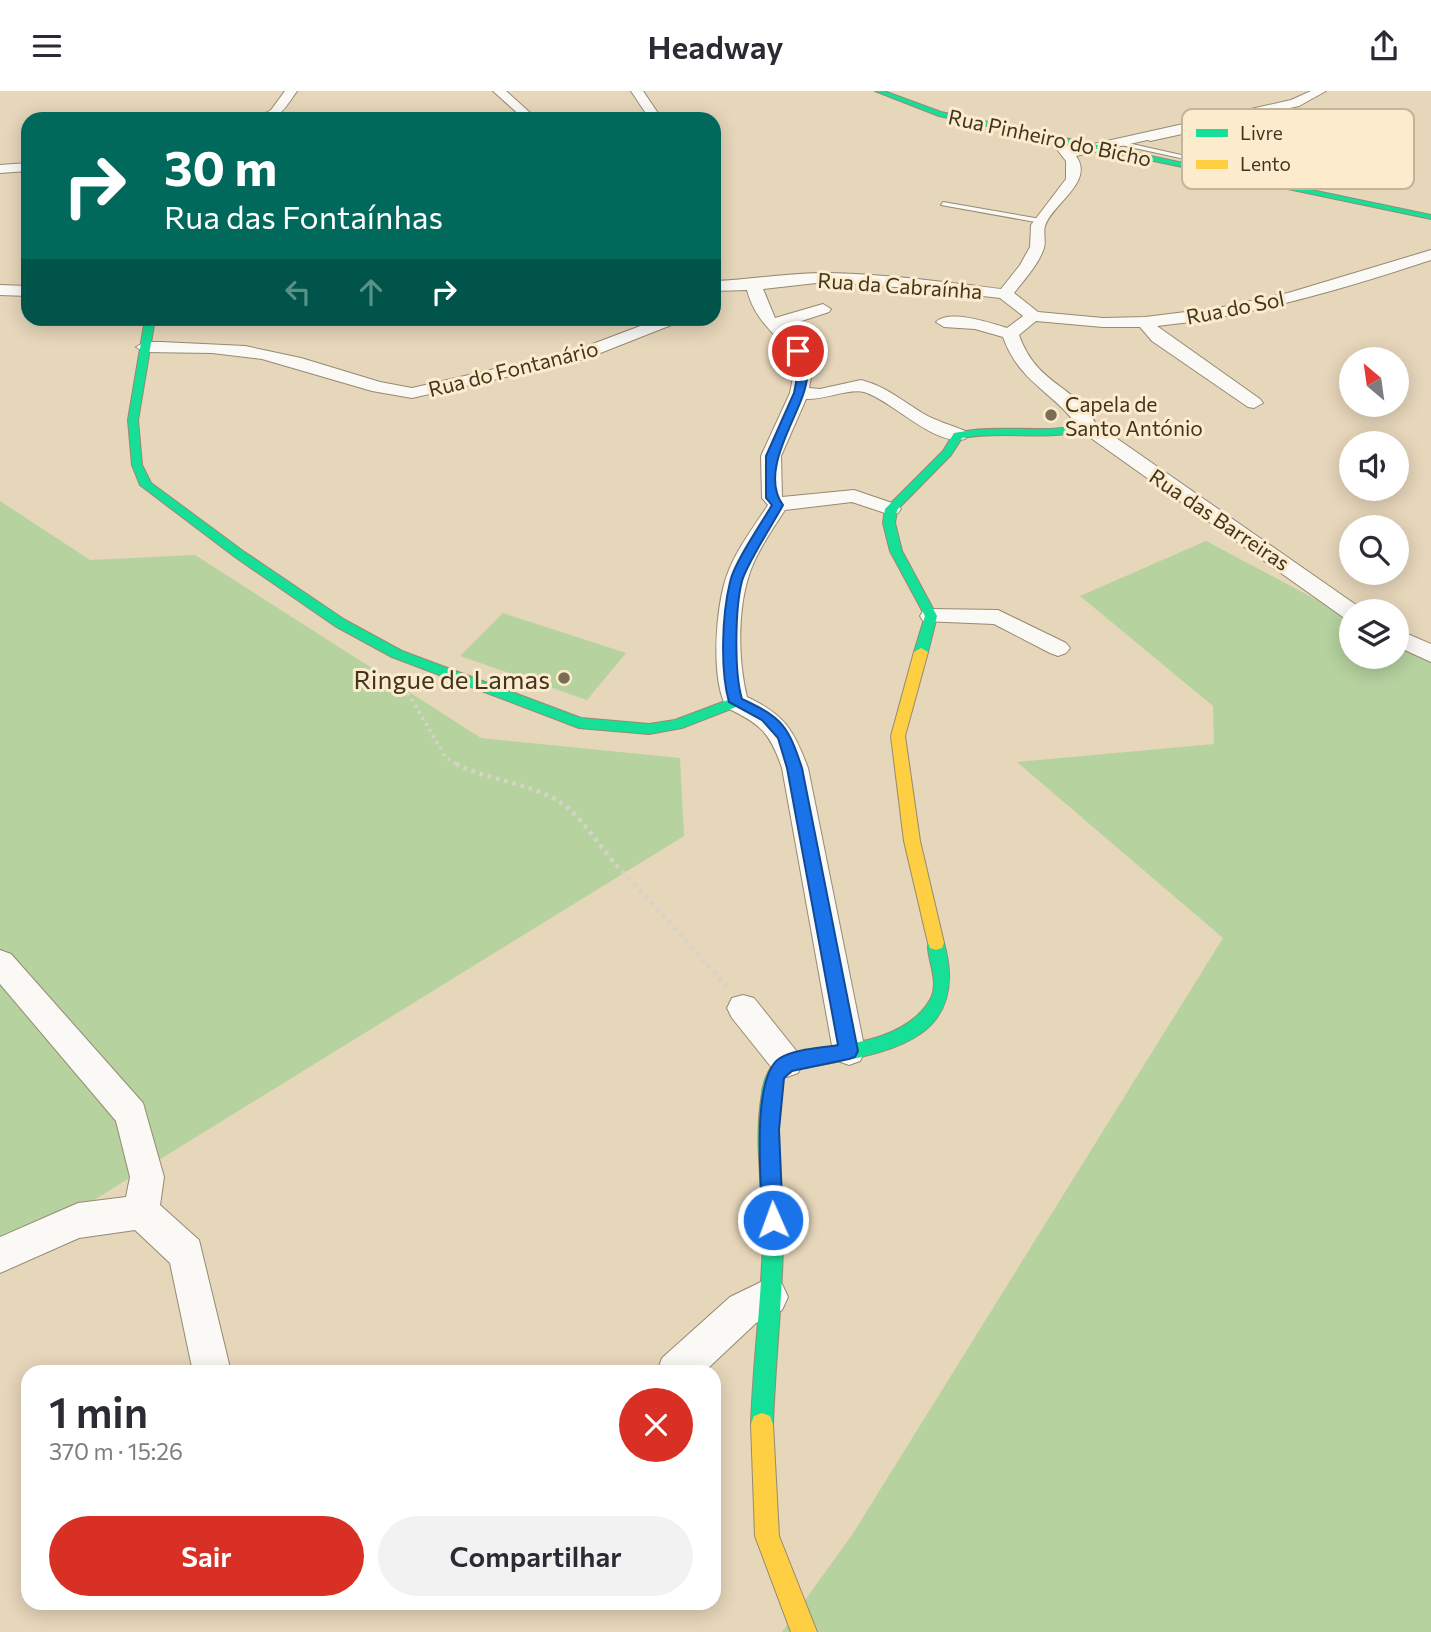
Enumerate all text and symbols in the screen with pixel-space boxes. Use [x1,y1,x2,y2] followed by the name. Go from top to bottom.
[647,26,784,66] text: Headway
[28,27,66,65] icon: menu
[1365,27,1403,65] icon: share
[946,103,1154,171] street label: Rua Pinheiro do Bicho
[1182,109,1414,189] legend
[1240,121,1283,144] text: Livre
[164,136,277,196] text: 30 m
[49,140,140,231] icon: right
[1240,152,1291,175] text: Lento
[164,196,443,236] text: Rua das Fontaínhas
[817,267,983,303] street label: Rua da Cabraínha
[279,273,317,311] icon: left
[352,273,390,311] icon: ahead
[425,273,463,311] icon: right
[1184,285,1286,329] street label: Rua do Sol
[768,321,828,381] pin
[779,332,817,370] icon: arrive
[425,335,601,401] street label: Rua do Fontanário
[1339,347,1409,417] north arrow
[1339,347,1409,669] map controls
[1065,391,1203,440] place label: Capela de Santo António
[1043,407,1059,423] marker: Capela de Santo António
[1339,431,1409,501] button: sound
[1145,463,1295,575] street label: Rua das Barreiras
[1339,515,1409,585] button: search
[1339,599,1409,669] button: layers
[353,663,550,694] place label: Ringue de Lamas
[556,670,572,686] marker: Ringue de Lamas
[736,1183,810,1257] position arrow
[49,1385,148,1437] text: 1 min
[619,1388,693,1462] button: close
[49,1437,183,1465] text: 370 m · 15:26
[49,1516,364,1596] button: Sair
[378,1516,693,1596] button: Compartilhar

